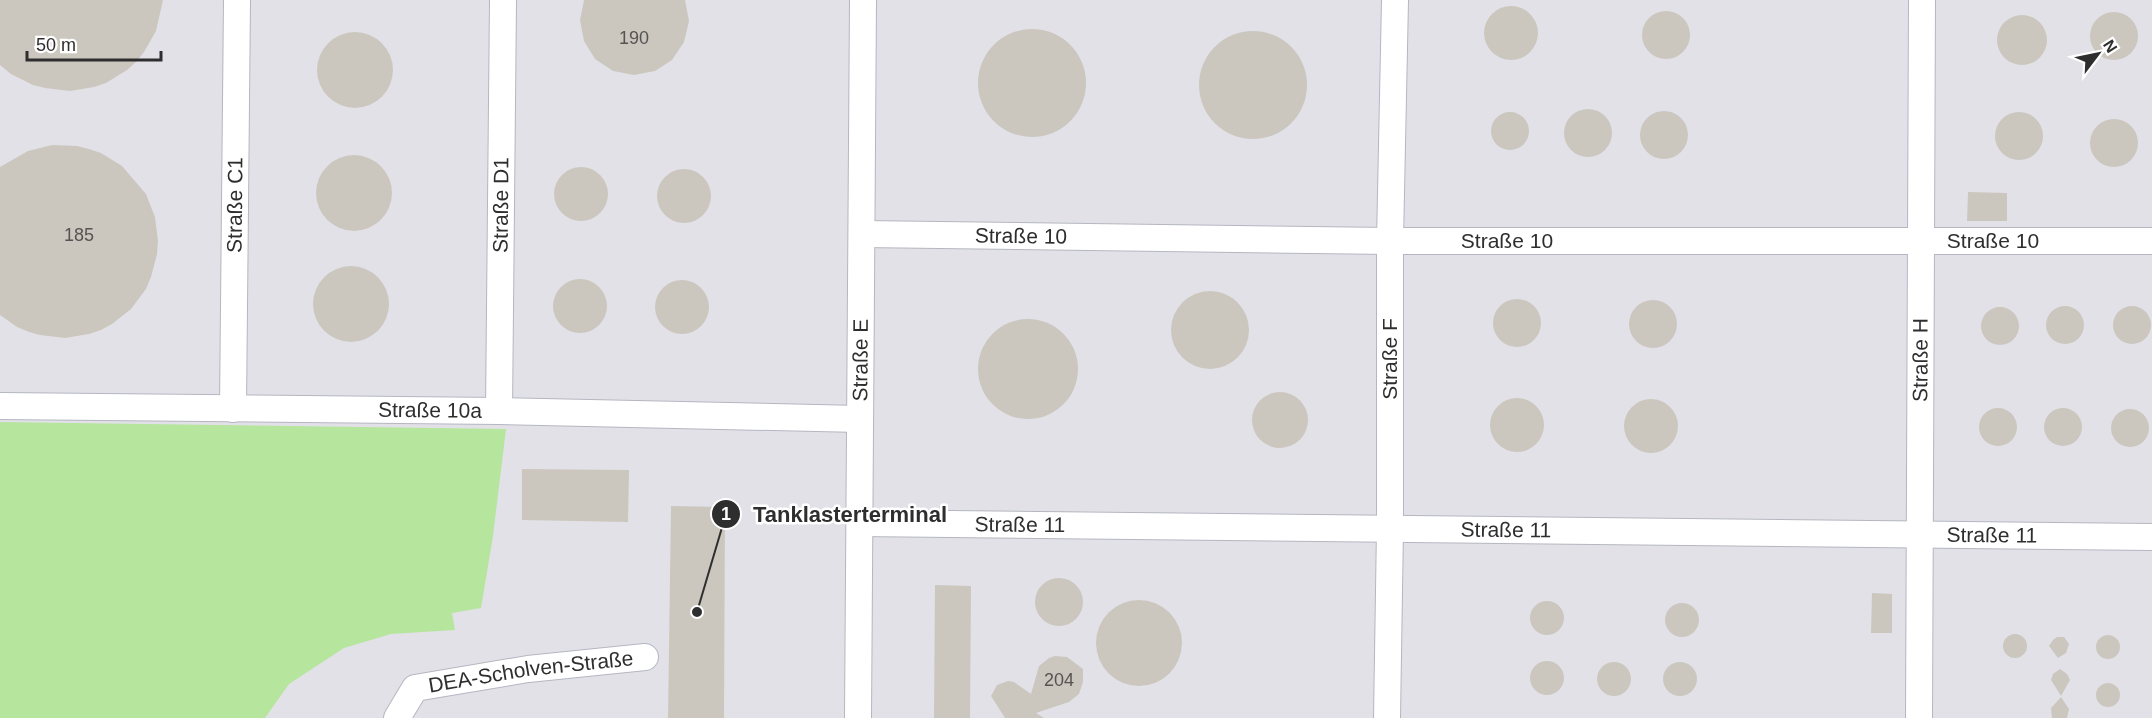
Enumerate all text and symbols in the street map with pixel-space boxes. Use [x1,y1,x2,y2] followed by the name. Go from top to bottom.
[27,24,160,62] scale bar
[2068,24,2128,84] north arrow
[619,28,649,48] house number: 190
[36,35,76,55] text: 50 m
[2100,37,2121,56] text: N
[223,157,246,253] street label: Straße C1
[489,157,512,253] street label: Straße D1
[975,223,1067,248] street label: Straße 10
[64,225,94,245] house number: 185
[1461,229,1553,252] street label: Straße 10
[1947,229,2039,252] street label: Straße 10
[848,318,872,402] street label: Straße E
[1378,318,1401,400] street label: Straße F
[1908,318,1932,402] street label: Straße H
[378,398,482,422] street label: Straße 10a
[711,494,959,534] callout: Tanklasterterminal
[753,502,947,527] text: Tanklasterterminal
[721,504,731,524] text: 1
[975,512,1065,536] street label: Straße 11
[1460,518,1551,541] street label: Straße 11
[1946,523,2037,547] street label: Straße 11
[426,646,634,697] street label: DEA-Scholven-Straße
[1044,670,1074,690] house number: 204

